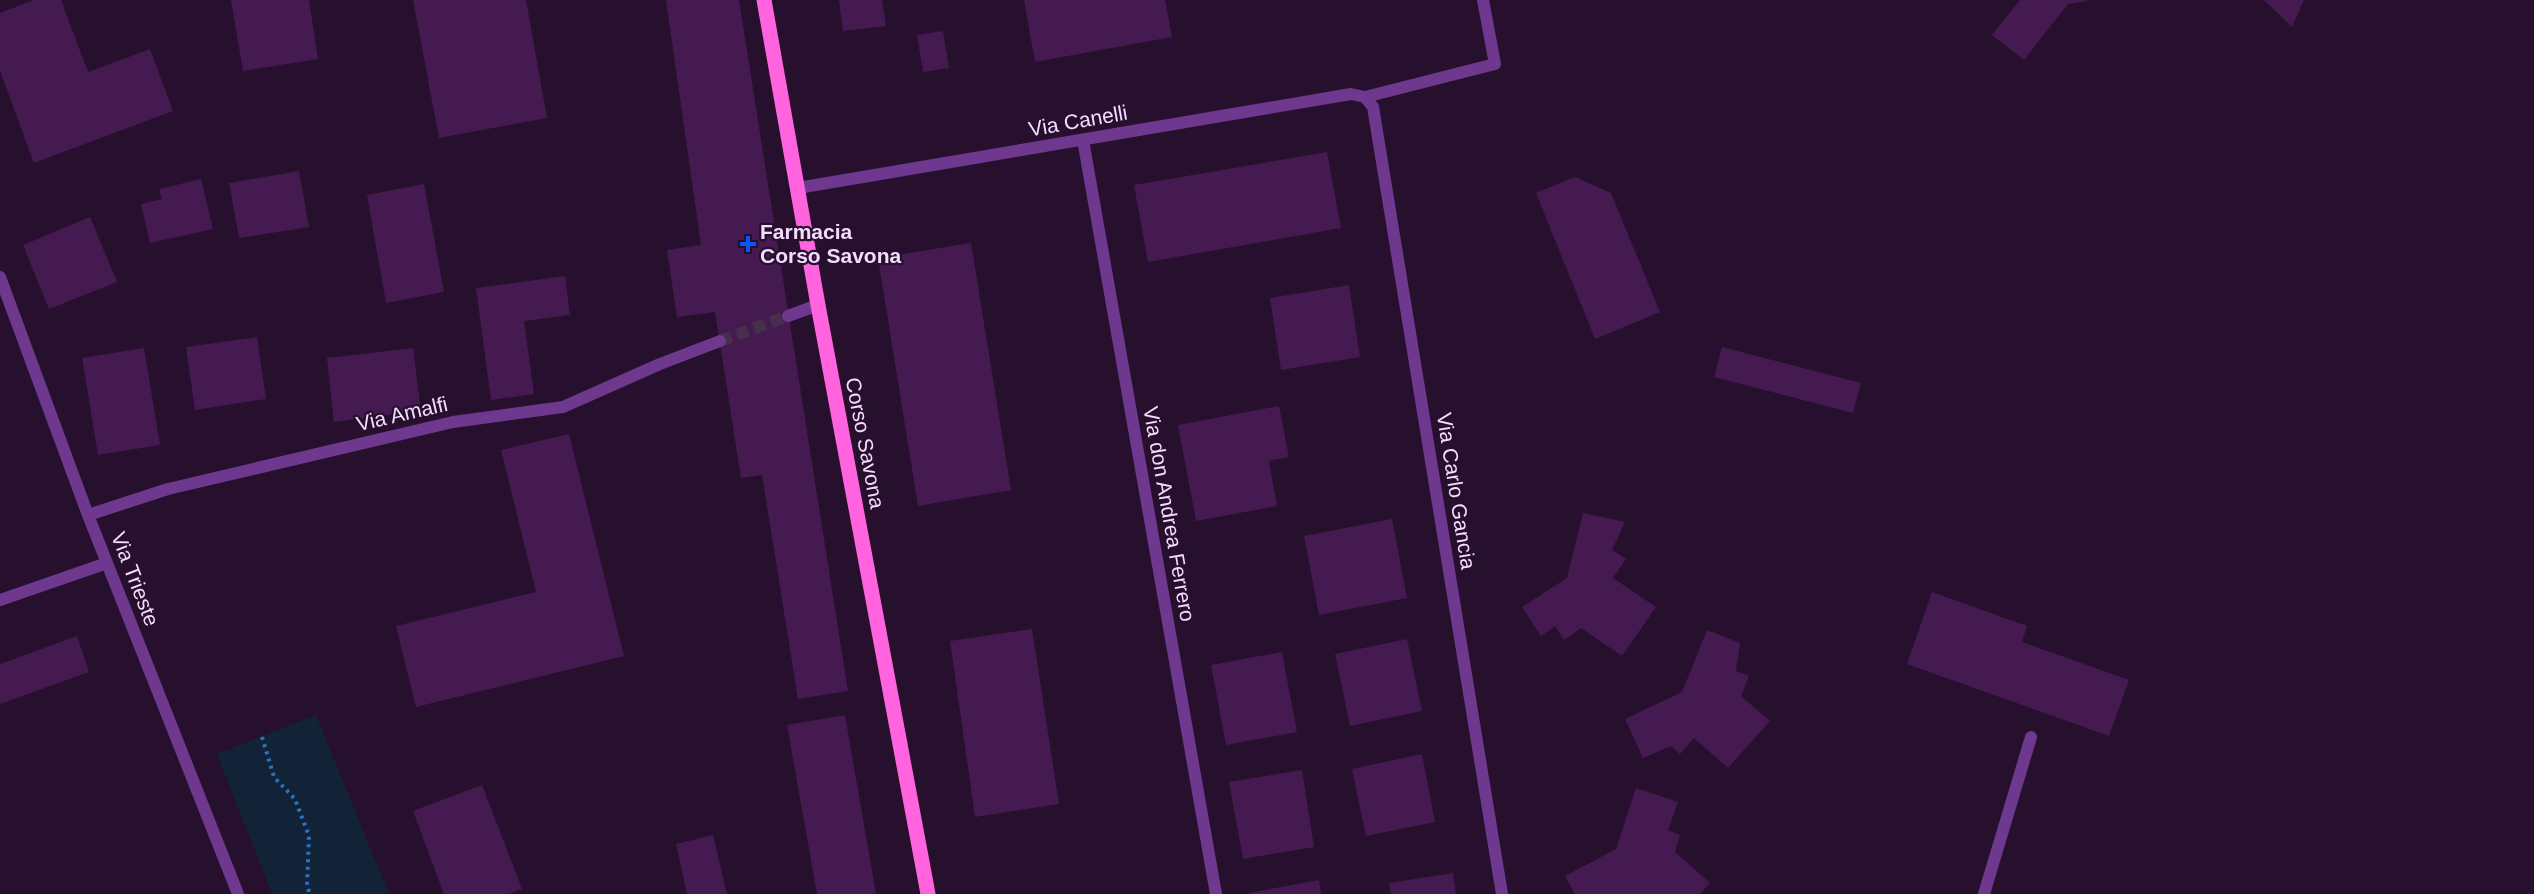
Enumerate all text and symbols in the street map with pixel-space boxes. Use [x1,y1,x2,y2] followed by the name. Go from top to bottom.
[1027,100,1129,141] street label: Via Canelli
[760,220,902,267] place label: Farmacia Corso Savona
[741,237,755,251] marker: Farmacia Corso Savona
[842,375,890,511] street label: Corso Savona
[354,392,450,435] street label: Via Amalfi
[1139,405,1200,623] street label: Via don Andrea Ferrero
[1433,411,1480,571] street label: Via Carlo Gancia
[107,529,164,629] street label: Via Trieste

